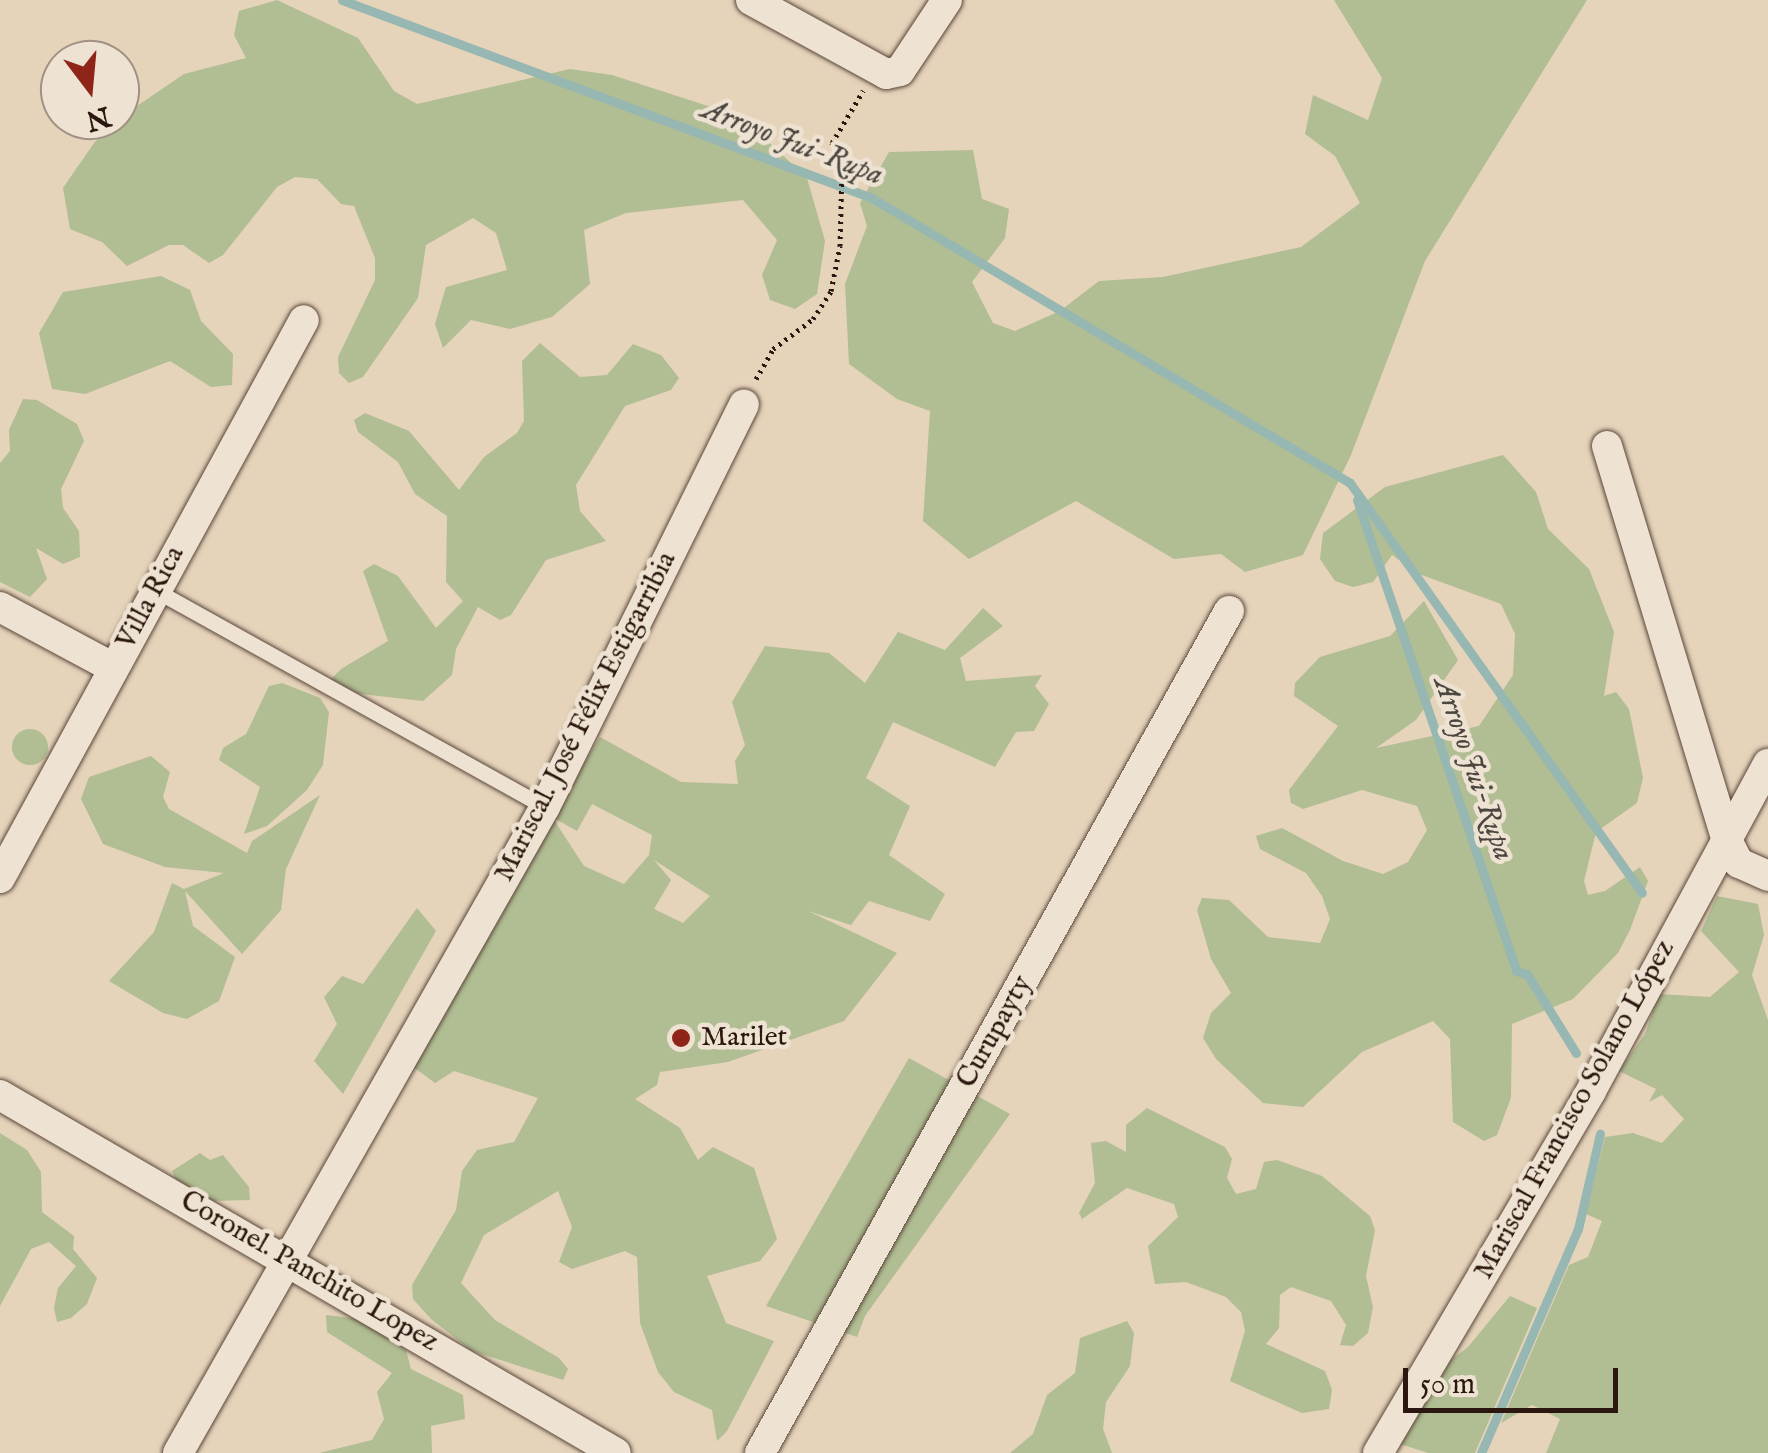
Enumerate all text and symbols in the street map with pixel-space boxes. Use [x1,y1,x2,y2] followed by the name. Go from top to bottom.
[40,40,140,140] north arrow
[696,92,888,194] water label: Arroyo Jui-Rupa
[81,97,114,138] text: N
[110,541,192,655] street label: Villa Rica
[488,546,684,888] street label: Mariscal. José Félix Estigarribia
[1425,673,1521,865] water label: Arroyo Jui-Rupa
[1468,934,1682,1286] street label: Mariscal Francisco Solano López
[950,970,1040,1094] street label: Curupayty
[701,1021,787,1055] place label: Marilet
[670,1027,692,1049] marker: Marilet
[174,1184,444,1360] street label: Coronel. Panchito Lopez
[1408,1348,1623,1410] scale bar
[1420,1366,1475,1404] text: 50 m

